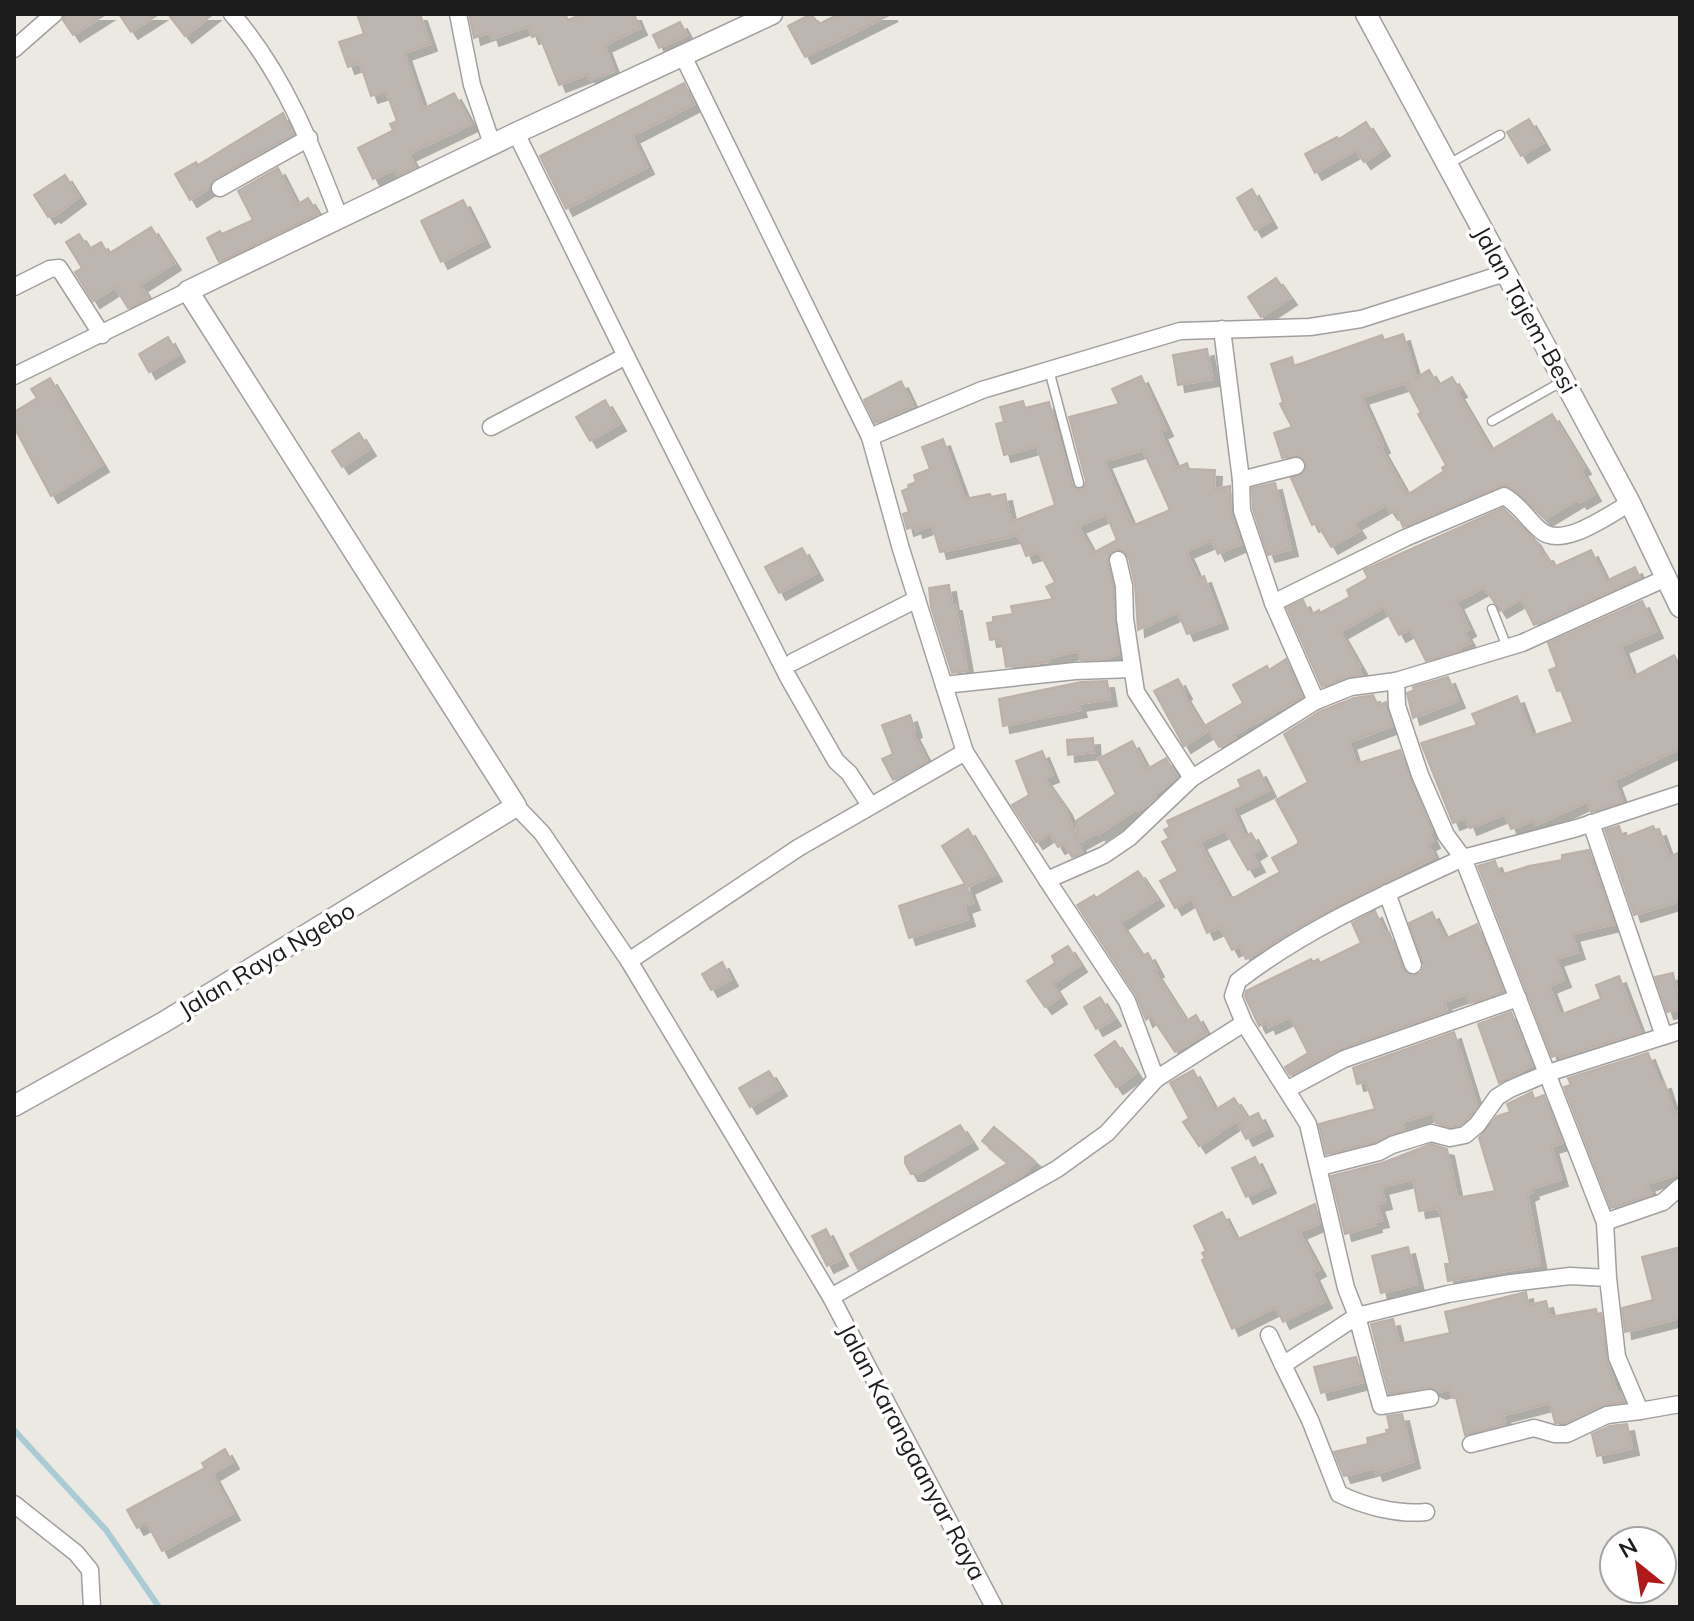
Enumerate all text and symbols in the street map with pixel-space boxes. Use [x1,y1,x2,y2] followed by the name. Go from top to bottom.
[1467,221,1584,399] street label: Jalan Tajem-Besi
[173,895,360,1024] street label: Jalan Raya Ngebo
[832,1318,993,1585] street label: Jalan Karangaanyar Raya
[1598,1525,1678,1605] north arrow
[1614,1531,1642,1564] text: N

